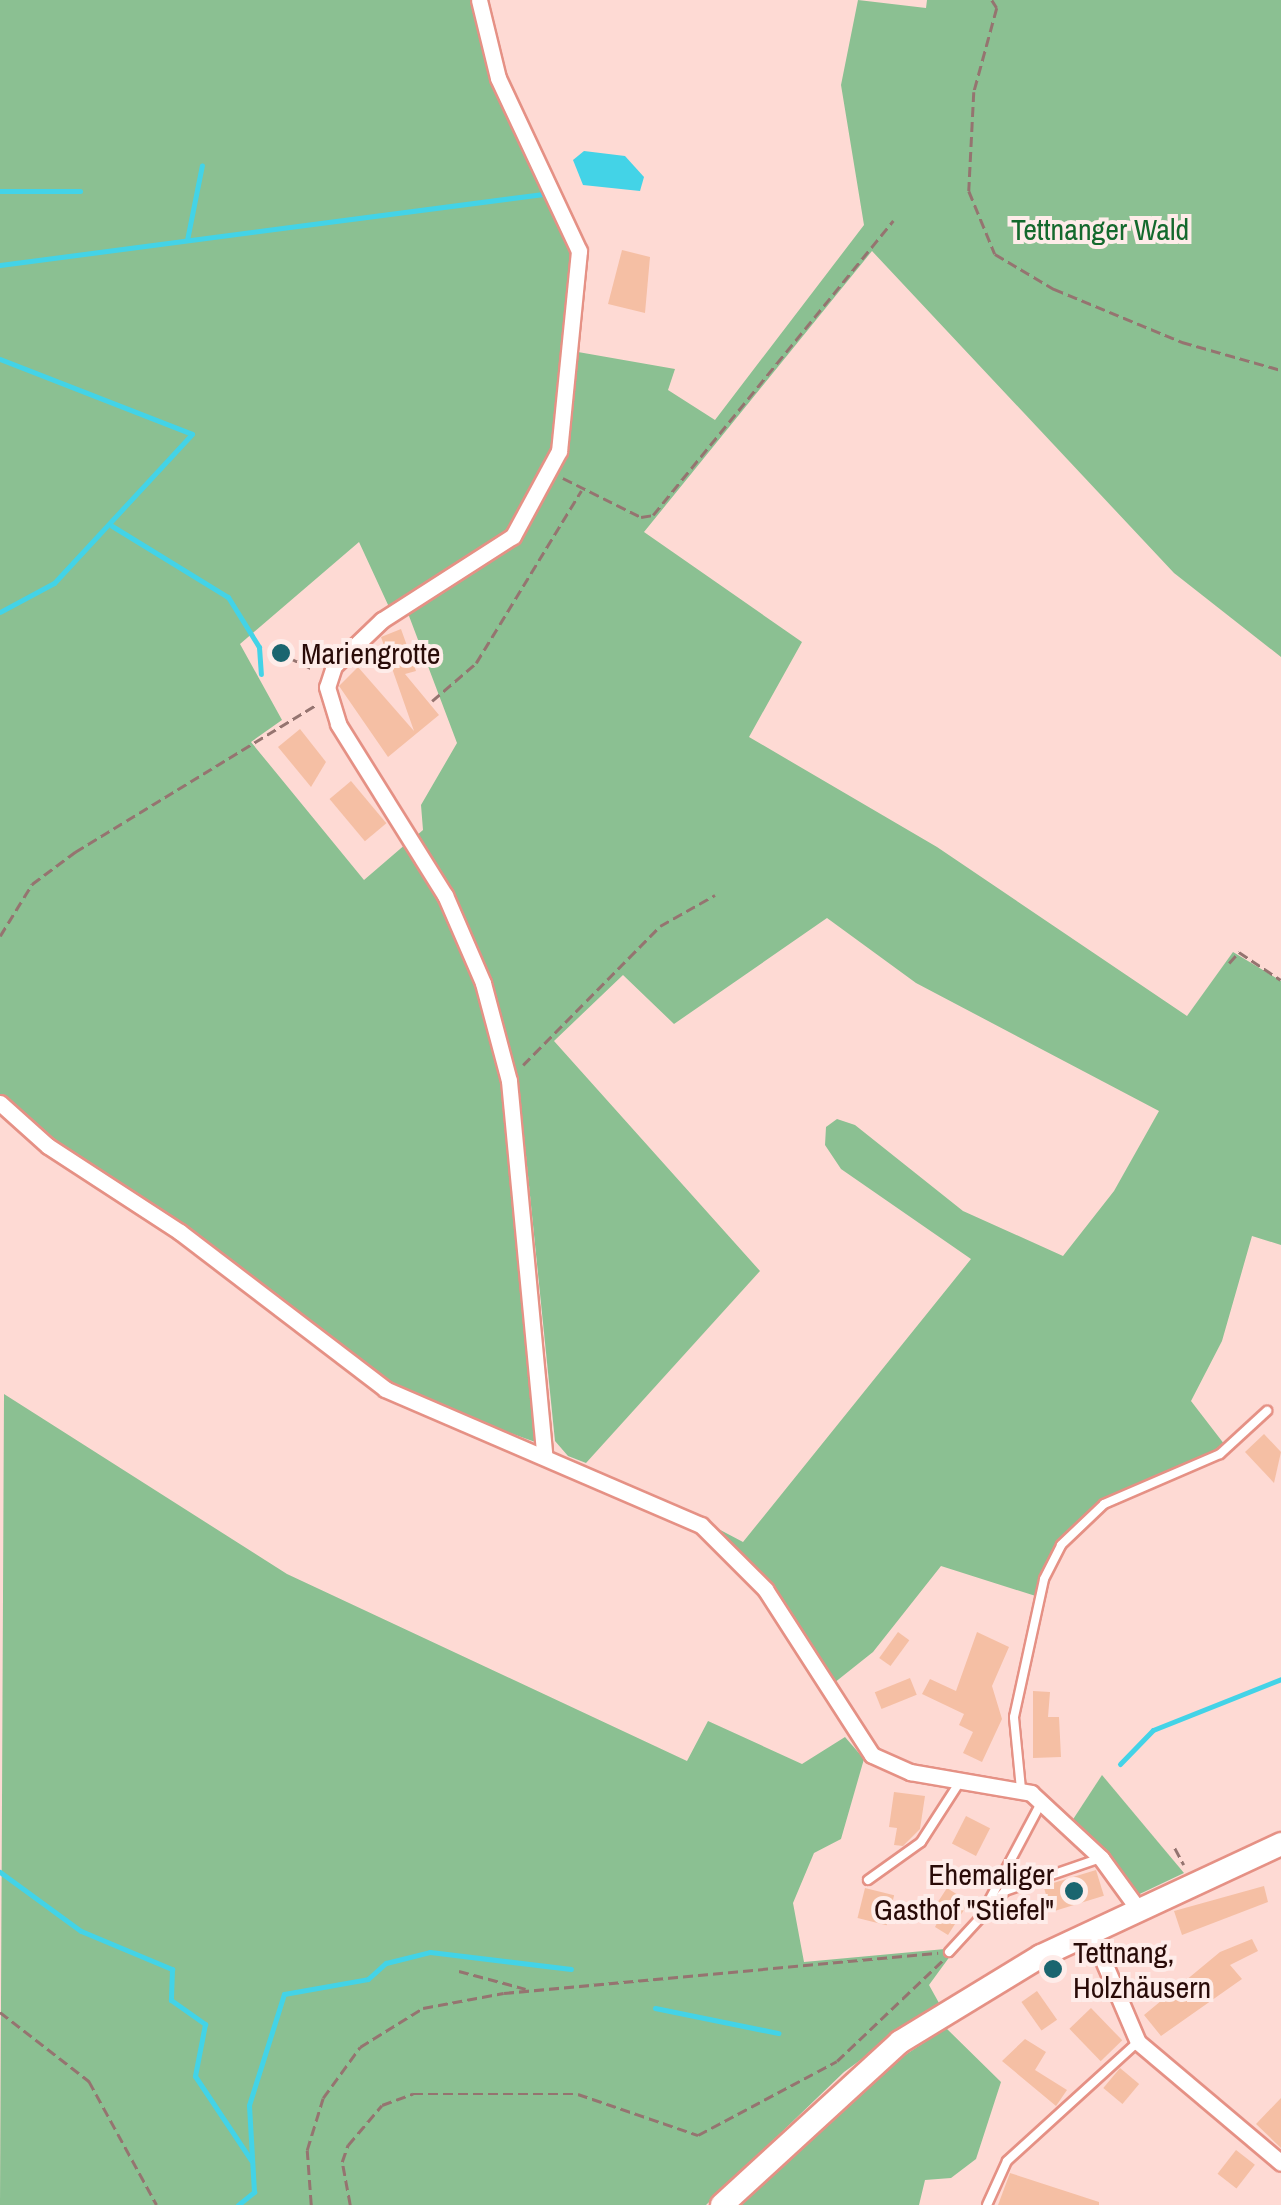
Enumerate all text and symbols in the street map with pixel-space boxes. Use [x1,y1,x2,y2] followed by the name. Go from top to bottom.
[1011,211,1189,247] park label: Tettnanger Wald
[301,635,440,671] place label: Mariengrotte
[270,642,292,664] marker: Mariengrotte
[874,1856,1054,1926] place label: Ehemaliger Gasthof "Stiefel"
[1063,1880,1085,1902] marker: Ehemaliger Gasthof "Stiefel"
[1073,1934,1211,2004] place label: Tettnang, Holzhäusern
[1042,1958,1064,1980] marker: Tettnang, Holzhäusern

